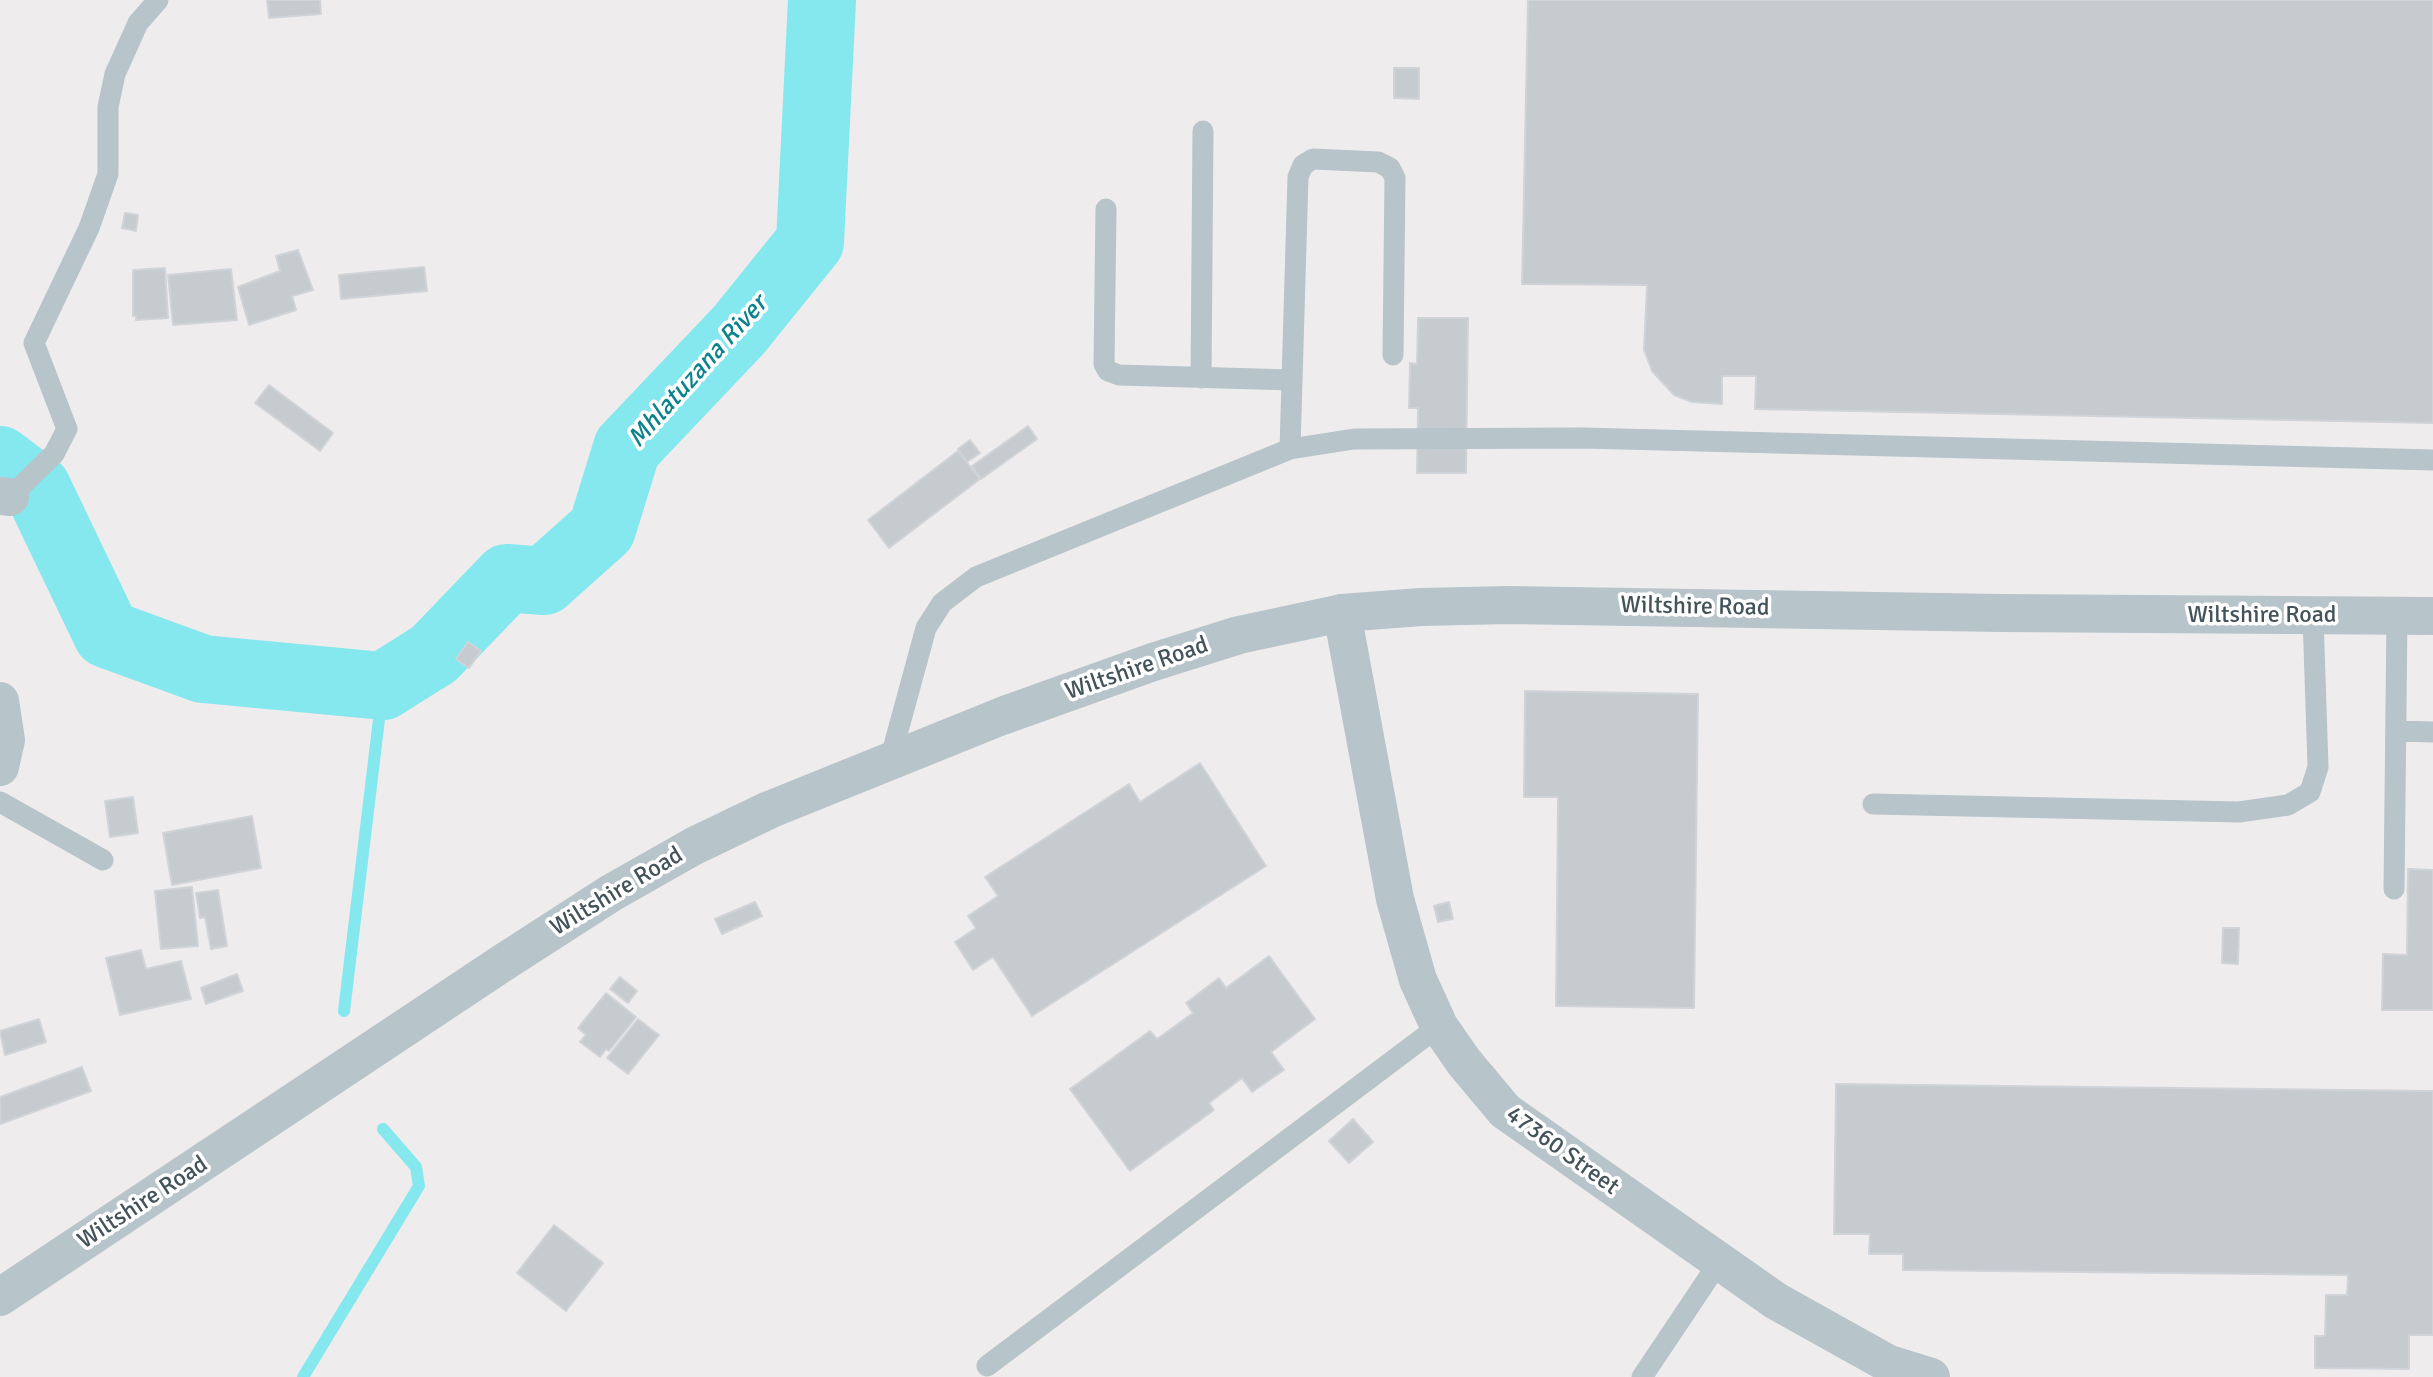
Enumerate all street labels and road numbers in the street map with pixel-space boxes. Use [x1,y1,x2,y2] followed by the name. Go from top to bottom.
[1620,591,1770,623] street label: Wiltshire Road
[2187,602,2337,630] street label: Wiltshire Road
[1062,631,1212,707] street label: Wiltshire Road
[546,841,688,943] street label: Wiltshire Road
[1500,1100,1624,1202] street label: 47360 Street
[73,1150,213,1256] street label: Wiltshire Road

